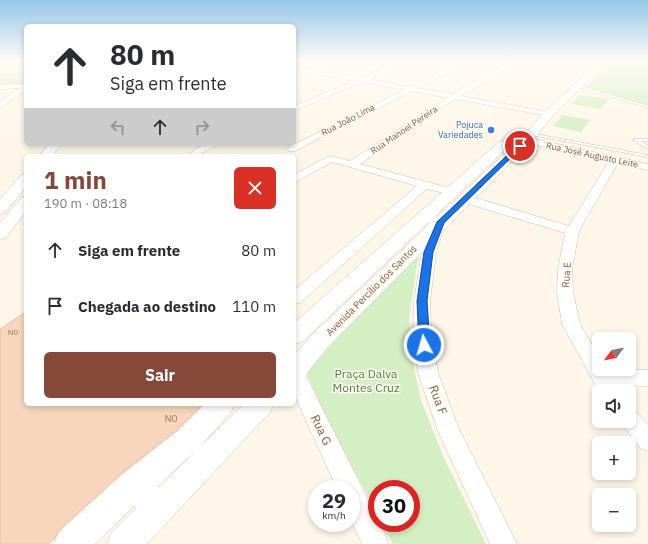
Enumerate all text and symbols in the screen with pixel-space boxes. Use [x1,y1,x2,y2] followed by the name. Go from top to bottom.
[110,36,175,73] text: 80 m
[44,40,96,92] icon: ahead
[110,72,227,95] text: Siga em frente
[319,101,377,138] street label: Rua João Lima
[368,103,439,156] street label: Rua Manoel Pereira
[107,116,129,138] icon: left
[149,116,171,138] icon: ahead
[191,116,213,138] icon: right
[438,119,483,140] place label: Pojuca Variedades
[486,125,496,135] marker: Pojuca Variedades
[503,129,537,163] pin
[509,135,531,157] icon: arrive
[545,139,639,170] street label: Rua José Augusto Leite
[44,164,107,196] text: 1 min
[234,167,276,209] button: close
[44,195,127,212] text: 190 m · 08:18
[44,239,66,261] icon: ahead
[78,241,180,260] text: Siga em frente
[241,241,276,260] text: 80 m
[323,242,420,339] street label: Avenida Percílio dos Santos
[559,262,574,288] street label: Rua E
[44,295,66,317] icon: arrive
[78,297,216,316] text: Chegada ao destino
[232,297,276,316] text: 110 m
[403,324,445,366] position arrow
[8,327,18,337] house number: N0
[592,332,636,376] north arrow
[592,332,636,532] map controls
[44,352,276,398] button: Sair
[333,366,400,395] park label: Praça Dalva Montes Cruz
[426,383,451,417] street label: Rua F
[592,384,636,428] button: sound
[164,412,178,425] house number: N0
[308,412,335,447] street label: Rua G
[592,436,636,480] button: +
[368,480,420,532] speed limit sign: 30
[322,487,346,514] text: 29
[592,488,636,532] button: −
[322,509,346,522] text: km/h

